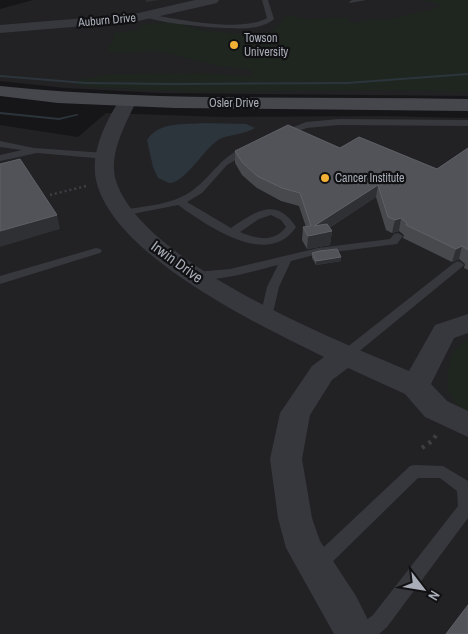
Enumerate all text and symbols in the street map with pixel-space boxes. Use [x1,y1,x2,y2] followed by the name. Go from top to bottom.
[76,10,137,31] street label: Auburn Drive
[244,30,288,60] place label: Towson University
[228,39,240,51] marker: Towson University
[209,95,259,111] street label: Osler Drive
[335,170,404,186] place label: Cancer Institute
[319,172,331,184] marker: Cancer Institute
[147,236,208,288] street label: Irwin Drive
[398,564,448,614] north arrow
[424,588,444,604] text: N

